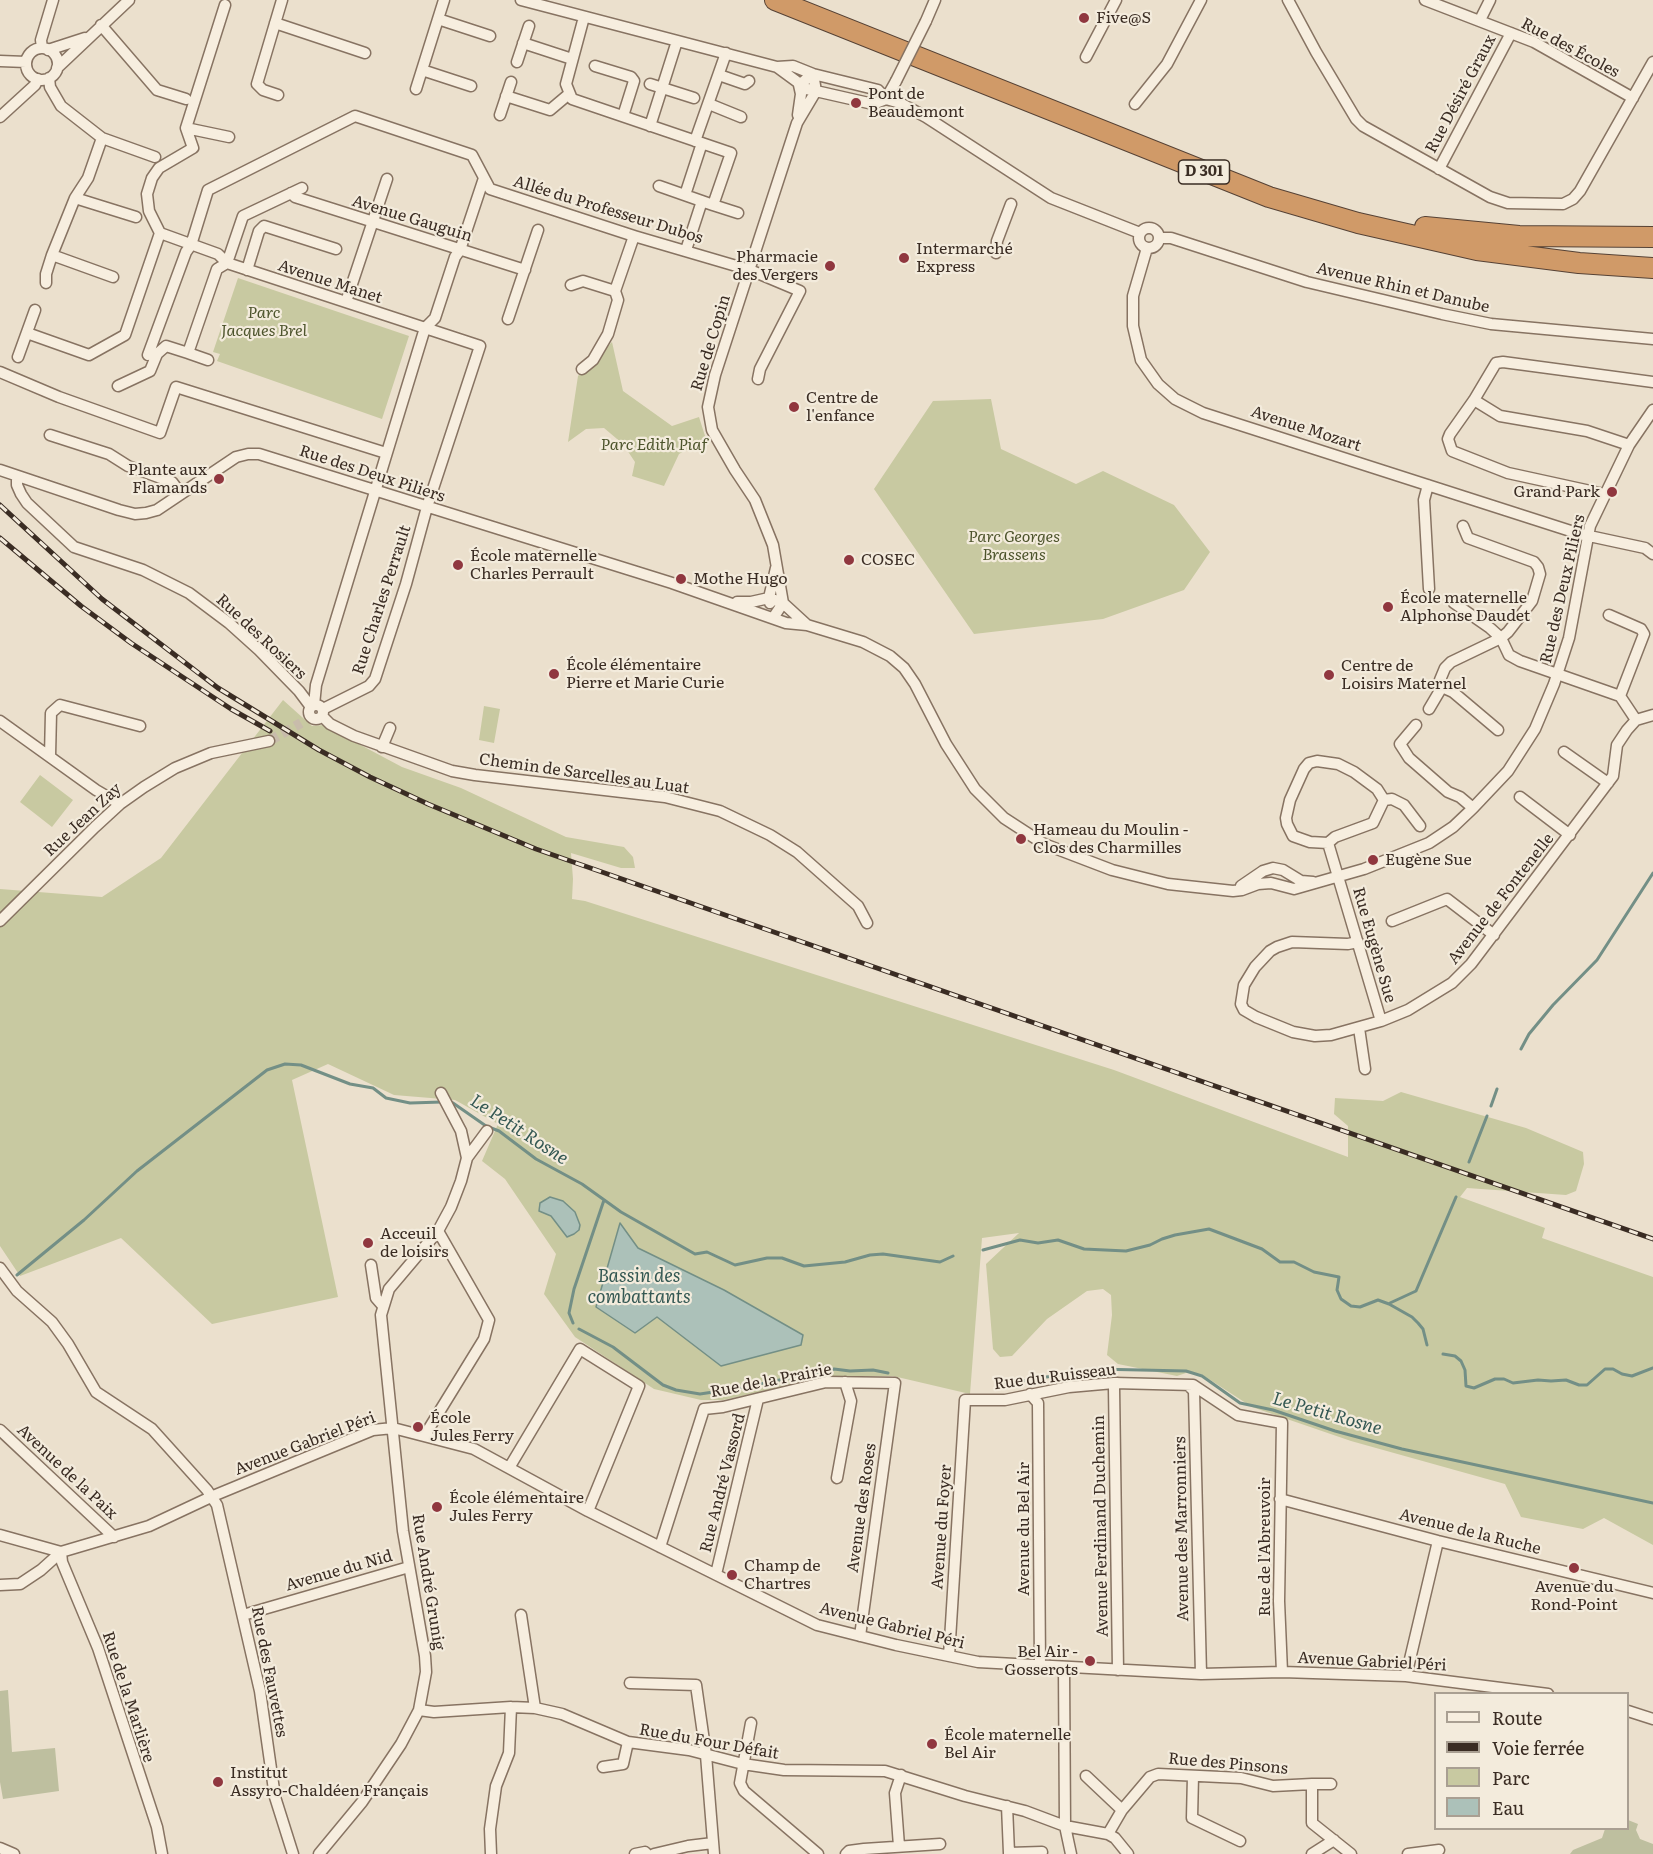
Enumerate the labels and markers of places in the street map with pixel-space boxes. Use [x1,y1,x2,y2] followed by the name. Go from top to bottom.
[1096,8,1151,28] place label: Five@S
[1077,11,1091,25] marker: Five@S
[868,84,964,122] place label: Pont de Beaudemont
[849,96,863,110] marker: Pont de Beaudemont
[916,239,1013,277] place label: Intermarché Express
[732,247,818,285] place label: Pharmacie des Vergers
[897,251,911,265] marker: Intermarché Express
[823,259,837,273] marker: Pharmacie des Vergers
[806,388,878,426] place label: Centre de l'enfance
[787,400,801,414] marker: Centre de l'enfance
[128,460,207,498] place label: Plante aux Flamands
[212,472,226,486] marker: Plante aux Flamands
[1513,482,1600,502] place label: Grand Park
[1605,485,1619,499] marker: Grand Park
[470,546,597,584] place label: École maternelle Charles Perrault
[861,550,915,570] place label: COSEC
[842,553,856,567] marker: COSEC
[451,558,465,572] marker: École maternelle Charles Perrault
[693,569,788,589] place label: Mothe Hugo
[674,572,688,586] marker: Mothe Hugo
[1400,588,1530,626] place label: École maternelle Alphonse Daudet
[1381,600,1395,614] marker: École maternelle Alphonse Daudet
[566,655,724,693] place label: École élémentaire Pierre et Marie Curie
[1341,656,1466,694] place label: Centre de Loisirs Maternel
[547,667,561,681] marker: École élémentaire Pierre et Marie Curie
[1322,668,1336,682] marker: Centre de Loisirs Maternel
[1033,820,1188,858] place label: Hameau du Moulin - Clos des Charmilles
[1014,832,1028,846] marker: Hameau du Moulin - Clos des Charmilles
[1385,850,1472,870] place label: Eugène Sue
[1366,853,1380,867] marker: Eugène Sue
[380,1224,448,1262] place label: Acceuil de loisirs
[361,1236,375,1250] marker: Acceuil de loisirs
[430,1408,514,1446] place label: École Jules Ferry
[411,1420,425,1434] marker: École Jules Ferry
[449,1488,584,1526] place label: École élémentaire Jules Ferry
[430,1500,444,1514] marker: École élémentaire Jules Ferry
[744,1556,820,1594] place label: Champ de Chartres
[1567,1561,1581,1575] marker: Avenue du Rond-Point
[725,1568,739,1582] marker: Champ de Chartres
[1530,1577,1618,1615] place label: Avenue du Rond-Point
[1004,1642,1078,1680] place label: Bel Air - Gosserots
[1083,1654,1097,1668] marker: Bel Air - Gosserots
[944,1725,1071,1763] place label: École maternelle Bel Air
[925,1737,939,1751] marker: École maternelle Bel Air
[230,1763,428,1801] place label: Institut Assyro-Chaldéen Français
[211,1775,225,1789] marker: Institut Assyro-Chaldéen Français

